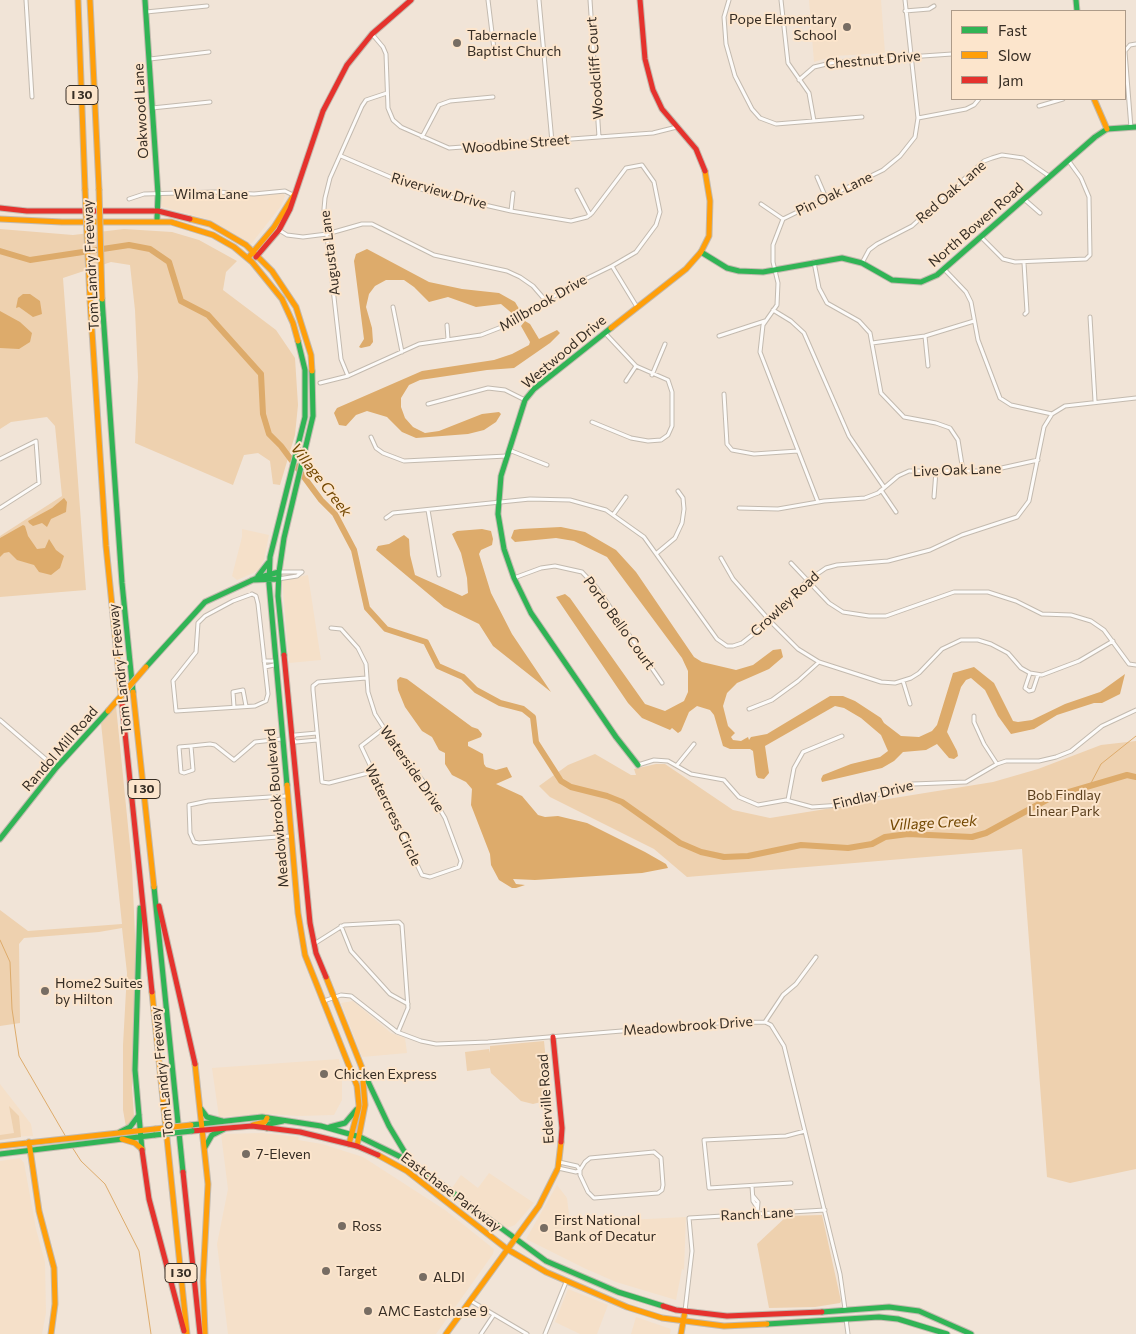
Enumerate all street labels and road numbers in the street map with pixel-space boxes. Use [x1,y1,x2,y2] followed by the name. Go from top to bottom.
[583,16,607,120] street label: Woodcliff Court
[825,47,921,73] street label: Chestnut Drive
[130,63,152,159] street label: Oakwood Lane
[66,86,98,104] road number: I 30
[462,131,570,157] street label: Woodbine Street
[913,157,989,227] street label: Red Oak Lane
[793,168,875,220] street label: Pin Oak Lane
[389,169,489,213] street label: Riverview Drive
[925,179,1027,271] street label: North Bowen Road
[174,186,248,202] street label: Wilma Lane
[79,199,103,331] street label: Tom Landry Freeway
[316,210,344,296] street label: Augusta Lane
[496,271,590,335] street label: Millbrook Drive
[518,312,610,392] street label: Westwood Drive
[913,460,1001,480] street label: Live Oak Lane
[747,568,823,640] street label: Crowley Road
[580,573,658,673] street label: Porto Bello Court
[105,603,135,735] street label: Tom Landry Freeway
[19,703,101,795] street label: Randol Mill Road
[376,723,448,815] street label: Waterside Drive
[262,728,292,888] street label: Meadowbrook Boulevard
[361,762,425,868] street label: Watercress Circle
[831,777,915,813] street label: Findlay Drive
[128,780,160,799] road number: I 30
[147,1006,177,1138] street label: Tom Landry Freeway
[623,1013,753,1039] street label: Meadowbrook Drive
[534,1054,558,1144] street label: Ederville Road
[398,1149,504,1235] street label: Eastchase Parkway
[720,1204,794,1224] street label: Ranch Lane
[165,1264,197,1282] road number: I 30

